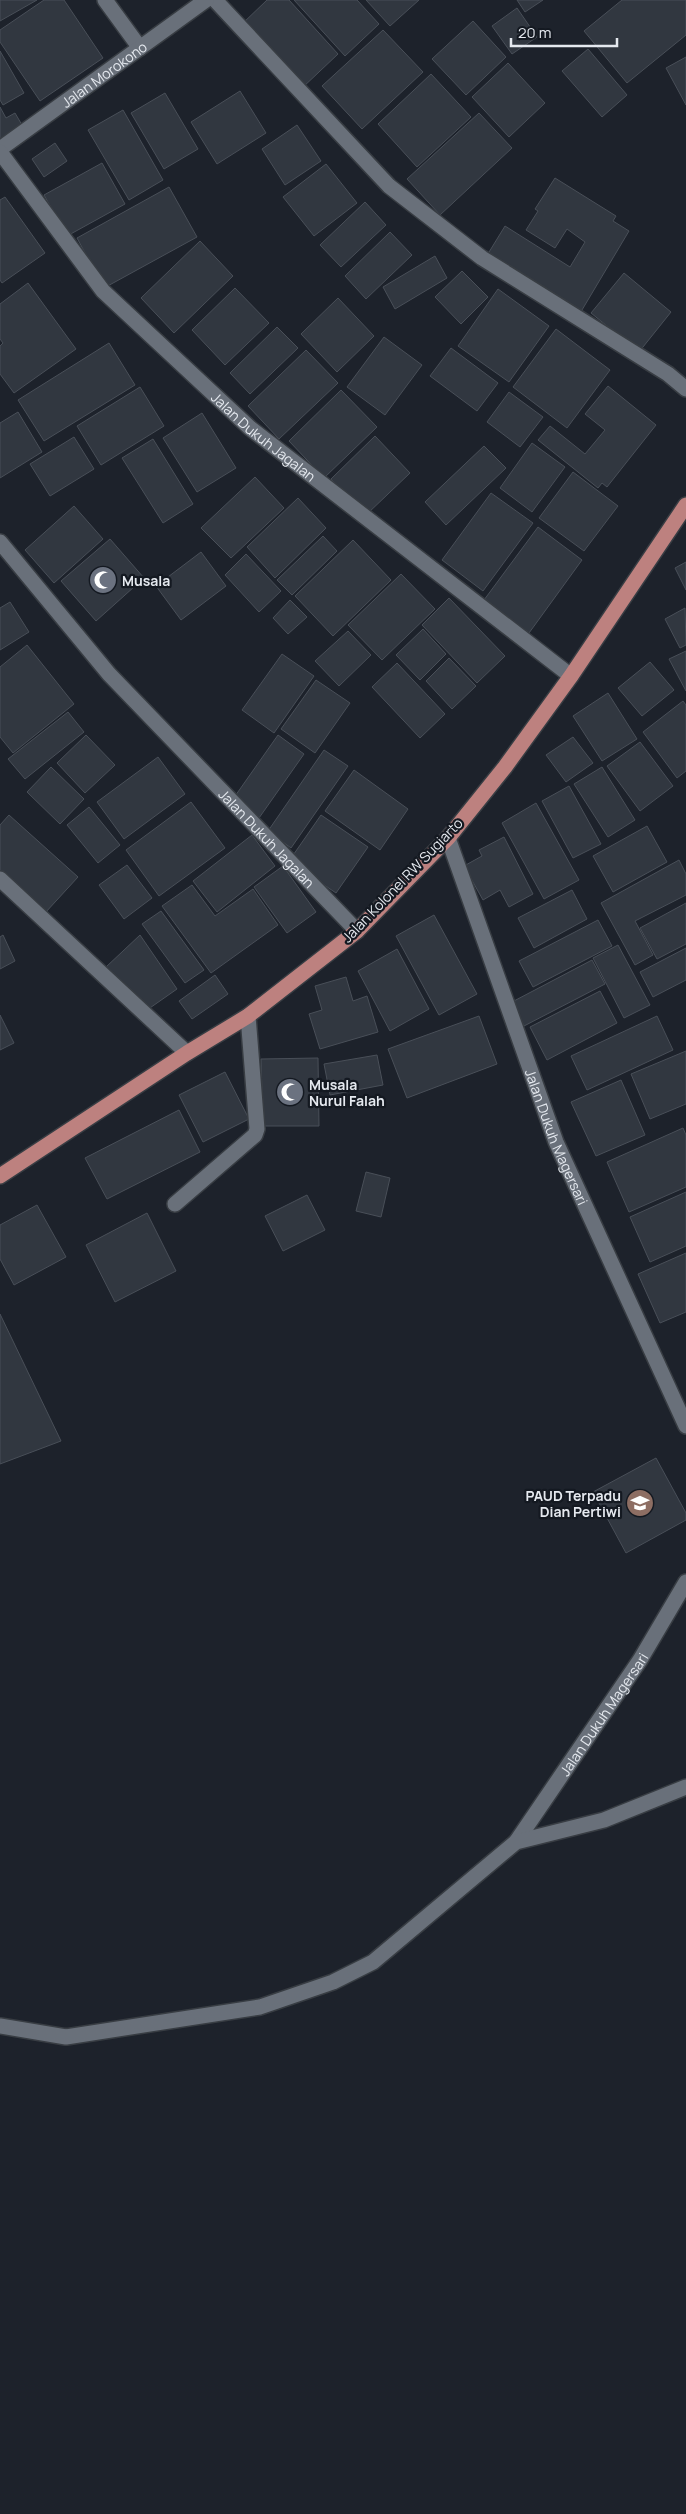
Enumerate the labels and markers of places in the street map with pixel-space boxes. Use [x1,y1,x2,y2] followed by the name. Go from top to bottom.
[88,565,118,595] mosque icon: Musala
[122,571,170,590] place label: Musala
[309,1075,385,1110] place label: Musala Nurul Falah
[275,1077,305,1107] mosque icon: Musala Nurul Falah
[525,1486,621,1521] place label: PAUD Terpadu Dian Pertiwi
[625,1488,655,1518] school or university icon: PAUD Terpadu Dian Pertiwi

